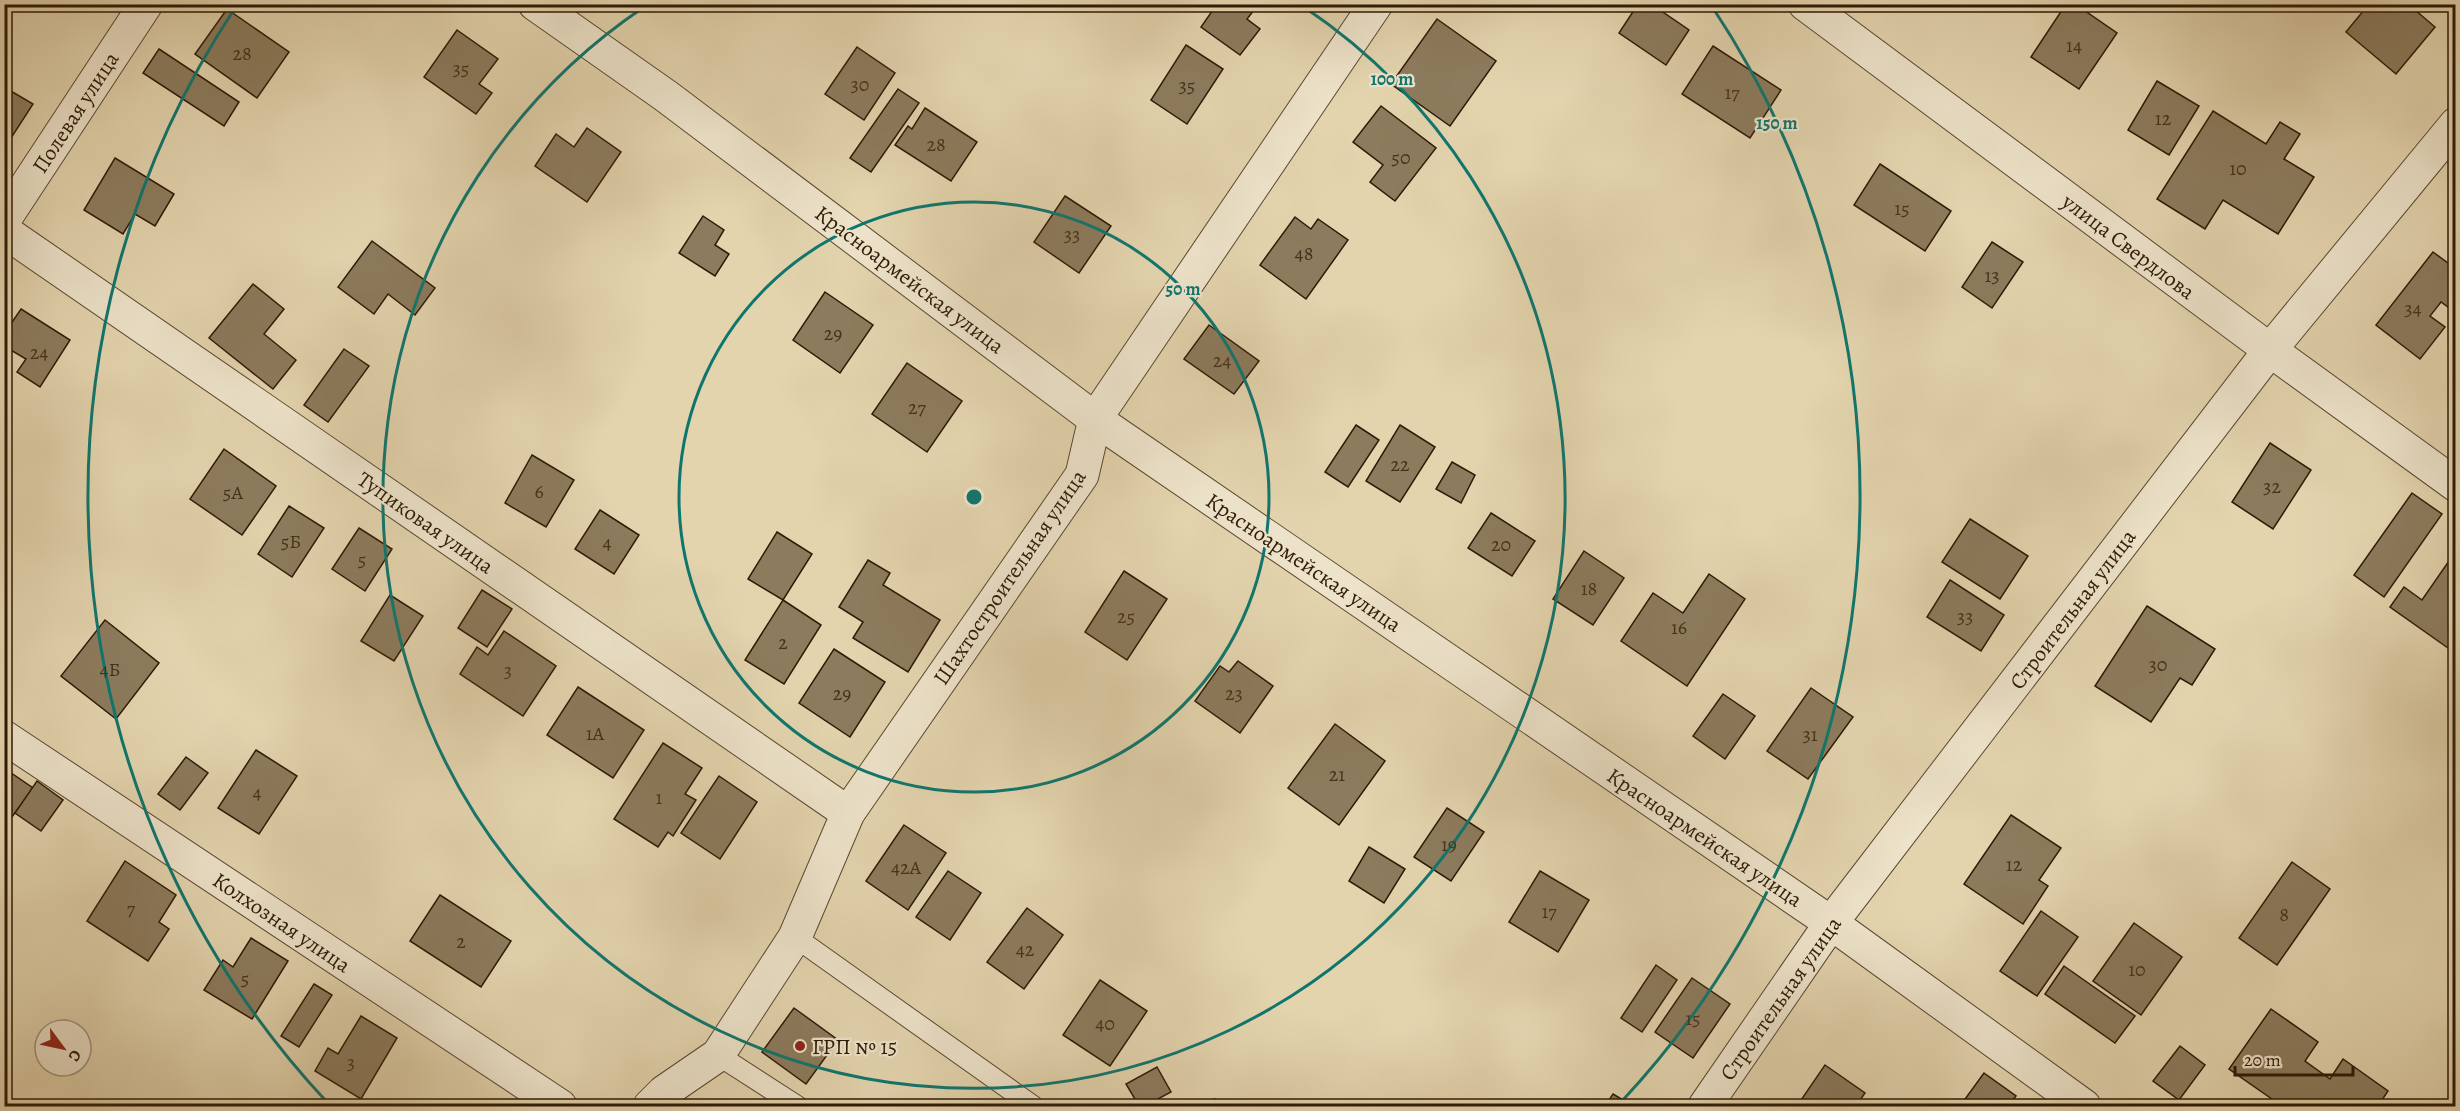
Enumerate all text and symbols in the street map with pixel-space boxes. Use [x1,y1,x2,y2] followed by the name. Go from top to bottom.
[2066,32,2082,59] house number: 14
[232,40,252,67] house number: 28
[25,45,127,179] street label: Полевая улица
[453,55,469,82] house number: 35
[1371,67,1413,91] text: 100 m
[851,71,869,98] house number: 30
[1179,72,1195,99] house number: 35
[1724,79,1740,106] house number: 17
[2155,105,2172,132] house number: 12
[1756,111,1798,135] text: 150 m
[926,131,946,158] house number: 28
[1391,144,1411,171] house number: 50
[2229,155,2247,182] house number: 10
[2055,186,2202,307] street label: улица Свердлова
[1894,195,1910,222] house number: 15
[809,199,1011,361] street label: Красноармейская улица
[1064,221,1080,248] house number: 33
[1295,240,1313,267] house number: 48
[1984,262,2000,289] house number: 13
[1166,277,1200,301] text: 50 m
[2404,295,2422,322] house number: 34
[824,320,842,347] house number: 29
[30,339,48,366] house number: 24
[1213,347,1231,374] house number: 24
[908,394,927,421] house number: 27
[1391,451,1410,478] house number: 22
[926,463,1094,691] street label: Шахтостроительная улица
[351,465,500,582] street label: Тупиковая улица
[2263,473,2281,500] house number: 32
[534,478,544,505] house number: 6
[223,479,243,506] house number: 5А
[1200,486,1408,640] street label: Красноармейская улица
[964,487,984,507] centre of rings
[2003,523,2144,696] street label: Строительная улица
[281,528,301,555] house number: 5Б
[602,529,612,556] house number: 4
[1491,531,1511,558] house number: 20
[358,546,366,573] house number: 5
[1581,575,1597,602] house number: 18
[1117,603,1135,630] house number: 25
[1957,603,1973,630] house number: 33
[1671,614,1687,641] house number: 16
[778,629,788,656] house number: 2
[2149,651,2167,678] house number: 30
[100,656,120,683] house number: 4Б
[504,657,512,684] house number: 3
[833,680,851,707] house number: 29
[1225,680,1243,707] house number: 23
[586,720,605,747] house number: 1А
[1802,721,1818,748] house number: 31
[1329,761,1345,788] house number: 21
[1601,761,1809,915] street label: Красноармейская улица
[252,779,262,806] house number: 4
[656,784,663,811] house number: 1
[1441,831,1457,858] house number: 19
[2006,851,2023,878] house number: 12
[891,854,921,881] house number: 42А
[207,866,357,981] street label: Колхозная улица
[127,895,136,922] house number: 7
[1541,898,1557,925] house number: 17
[2279,901,2289,928] house number: 8
[1713,910,1849,1086] street label: Строительная улица
[456,928,466,955] house number: 2
[1016,936,1035,963] house number: 42
[2128,956,2146,983] house number: 10
[241,965,249,992] house number: 5
[1685,1005,1701,1032] house number: 15
[1095,1010,1115,1037] house number: 40
[33,1018,93,1078] north arrow
[812,1032,897,1062] place label: ГРП № 15
[793,1039,807,1053] marker: ГРП № 15
[2235,1039,2354,1077] scale bar
[63,1045,87,1066] text: С
[2244,1048,2281,1072] text: 20 m
[347,1049,355,1076] house number: 3

